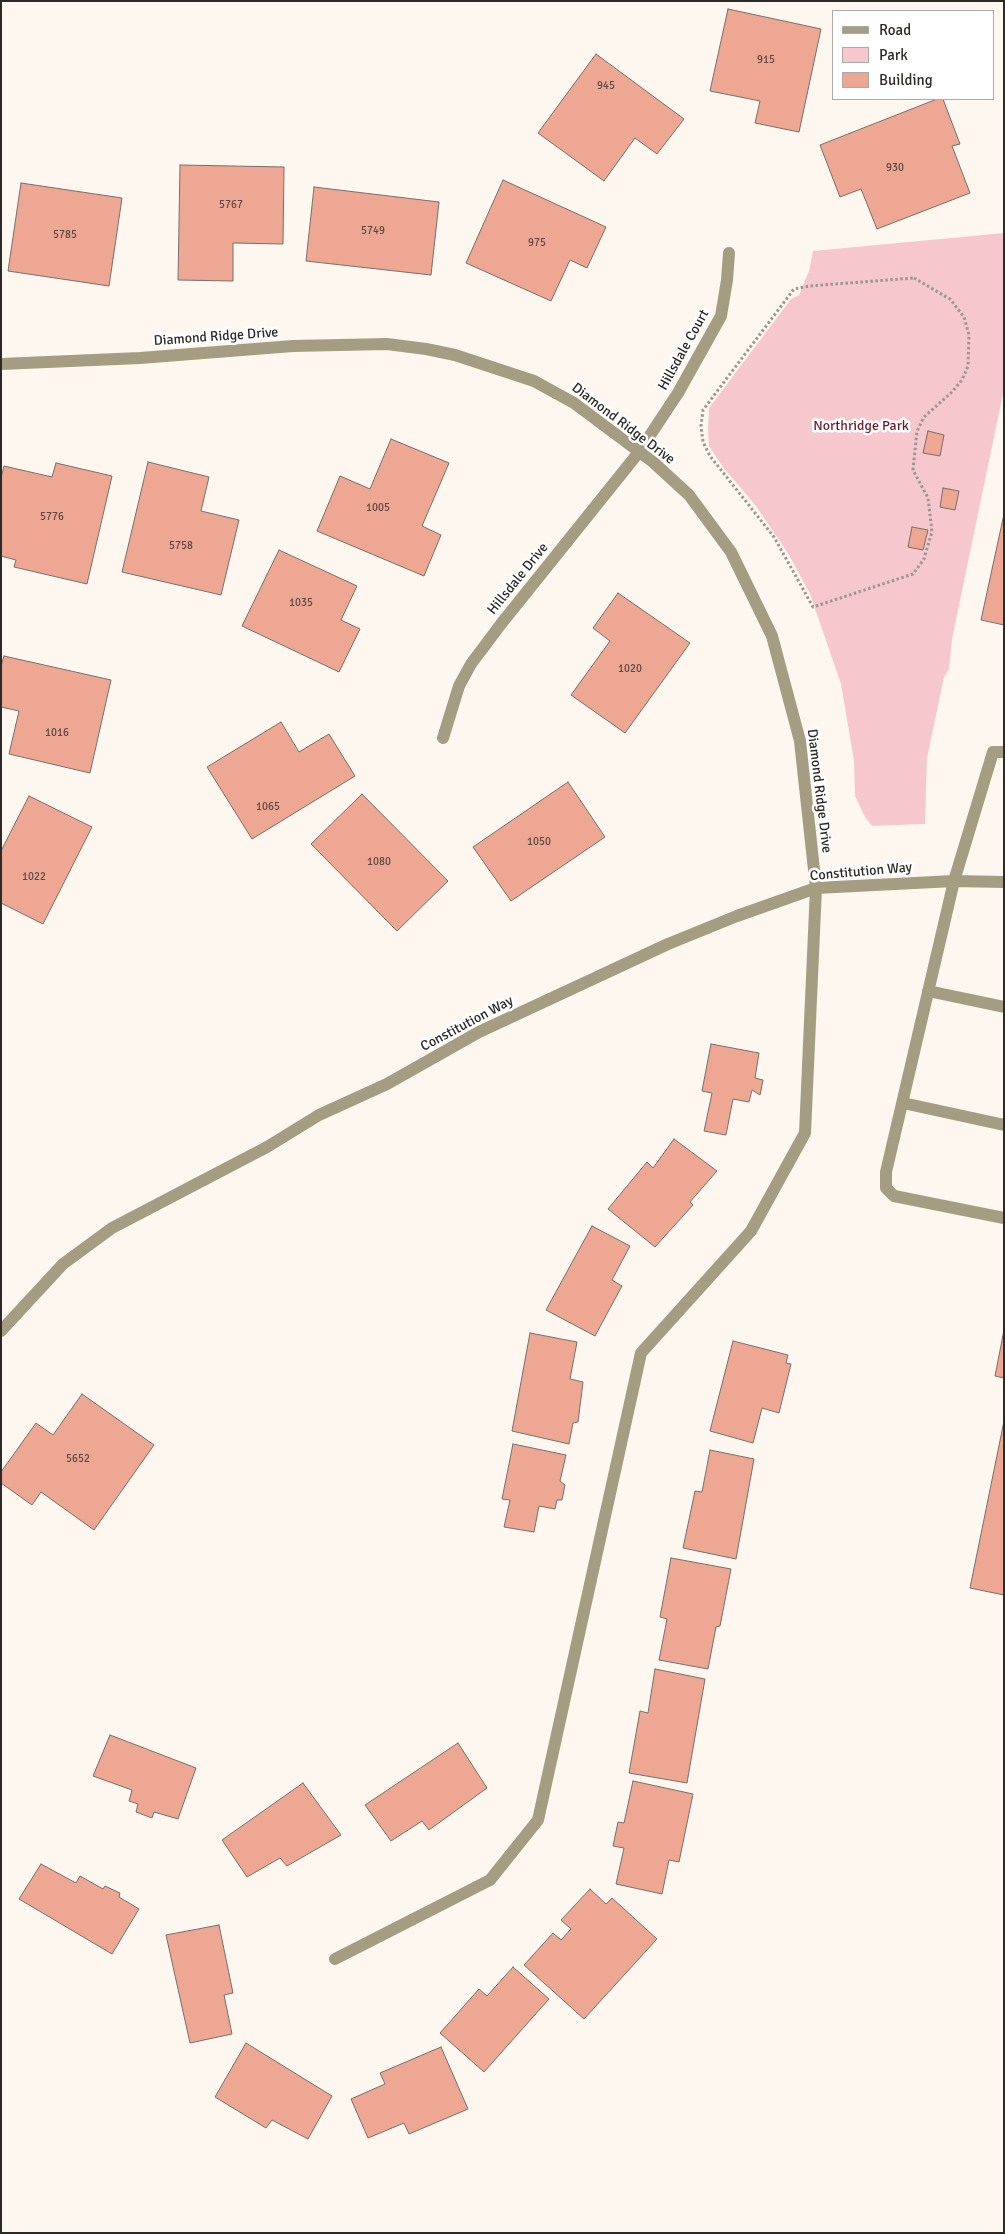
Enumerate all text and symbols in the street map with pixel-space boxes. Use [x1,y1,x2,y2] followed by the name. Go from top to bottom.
[832,10,995,100] legend
[879,21,911,39] text: Road
[879,46,908,64] text: Park
[757,53,775,67] house number: 915
[879,71,933,89] text: Building
[597,79,615,93] house number: 945
[886,161,904,175] house number: 930
[219,198,243,212] house number: 5767
[361,224,385,238] house number: 5749
[53,228,77,242] house number: 5785
[528,236,546,250] house number: 975
[655,307,713,393] street label: Hillsdale Court
[153,324,279,350] street label: Diamond Ridge Drive
[568,380,678,468] street label: Diamond Ridge Drive
[813,418,909,434] park label: Northridge Park
[366,501,390,515] house number: 1005
[40,510,64,524] house number: 5776
[169,539,193,553] house number: 5758
[484,540,552,618] street label: Hillsdale Drive
[289,596,313,610] house number: 1035
[618,662,642,676] house number: 1020
[45,726,69,740] house number: 1016
[803,728,835,854] street label: Diamond Ridge Drive
[256,800,280,814] house number: 1065
[527,835,551,849] house number: 1050
[367,855,391,869] house number: 1080
[809,859,913,885] street label: Constitution Way
[22,870,46,884] house number: 1022
[418,993,516,1055] street label: Constitution Way
[66,1452,90,1466] house number: 5652

